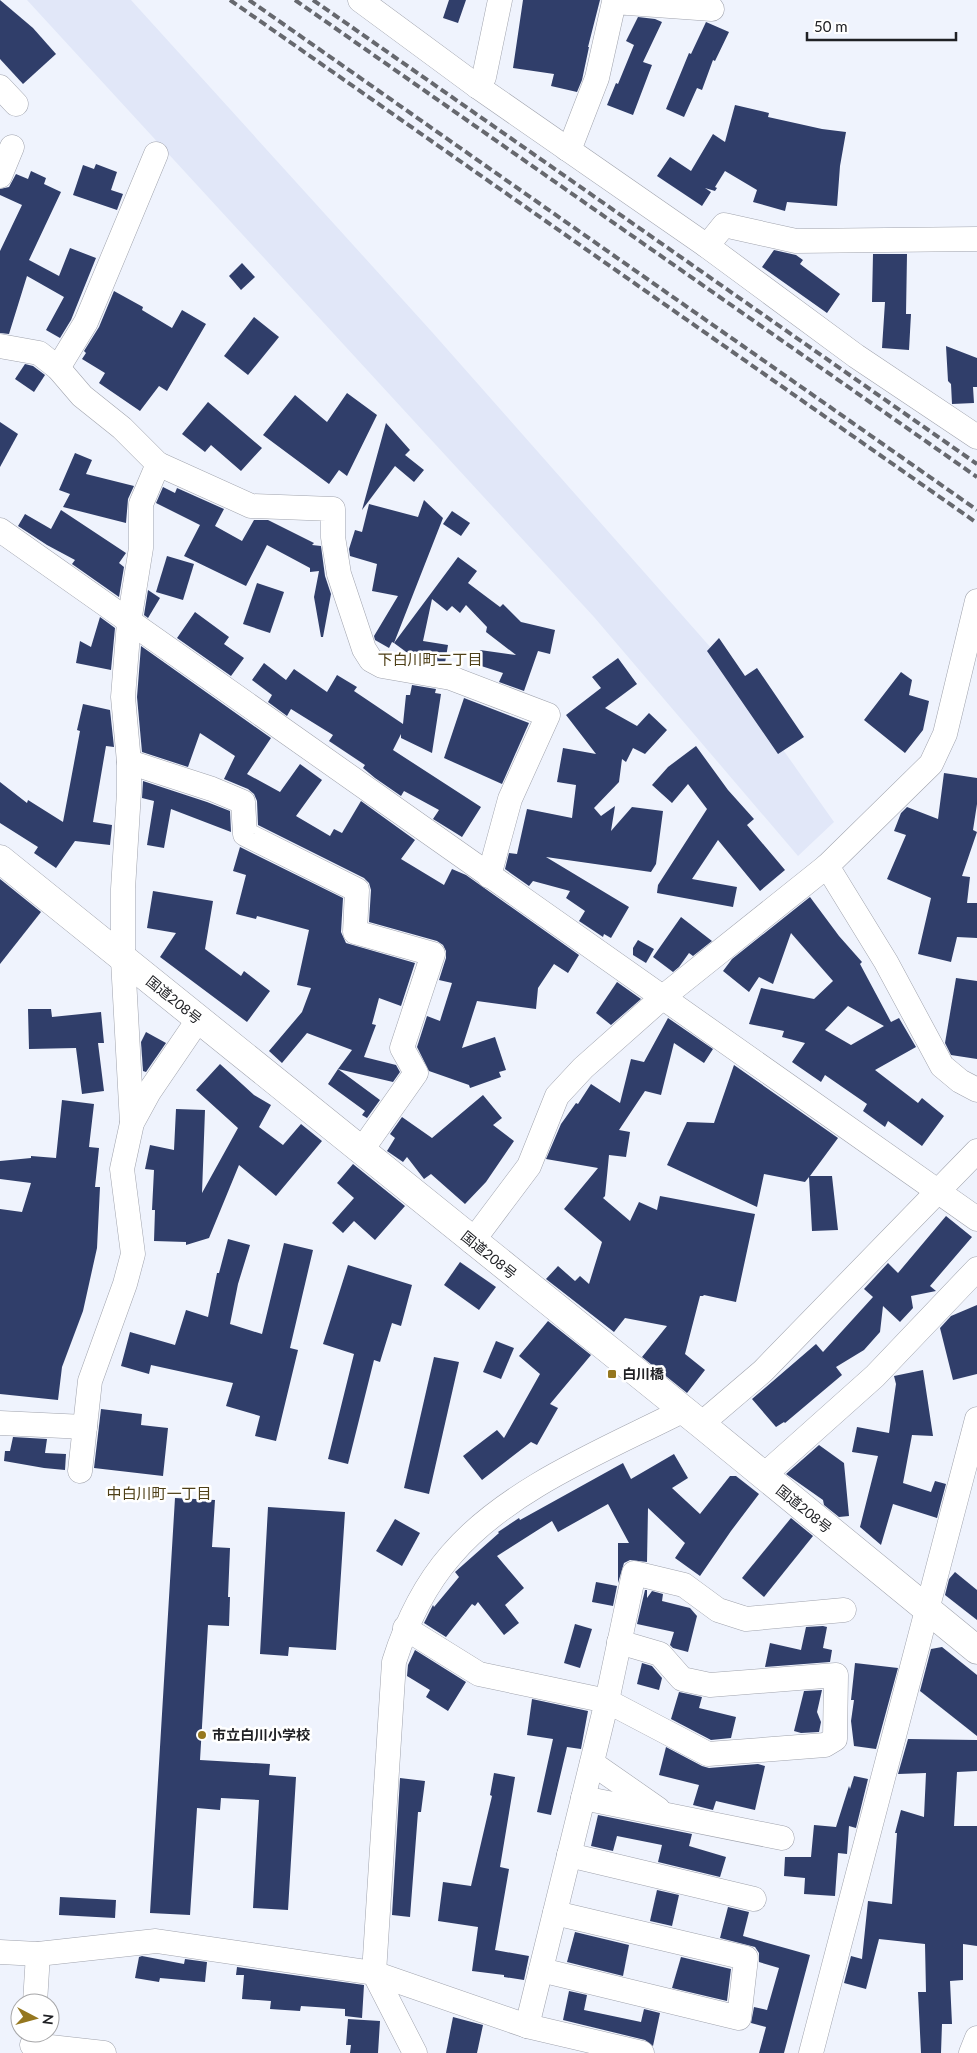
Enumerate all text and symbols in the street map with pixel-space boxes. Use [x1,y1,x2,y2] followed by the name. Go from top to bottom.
[807,10,956,42] scale bar
[814,17,848,35] text: 50 m
[377,650,483,668] district label: 下白川町二丁目
[143,972,205,1027] street label: 国道208号
[458,1227,520,1282] street label: 国道208号
[622,1365,664,1382] place label: 白川橋
[606,1368,618,1380] marker: 白川橋
[773,1481,835,1536] street label: 国道208号
[106,1484,212,1502] district label: 中白川町一丁目
[212,1726,310,1743] place label: 市立白川小学校
[196,1729,208,1741] marker: 市立白川小学校
[10,1993,60,2043] north arrow
[39,2013,57,2026] text: N

